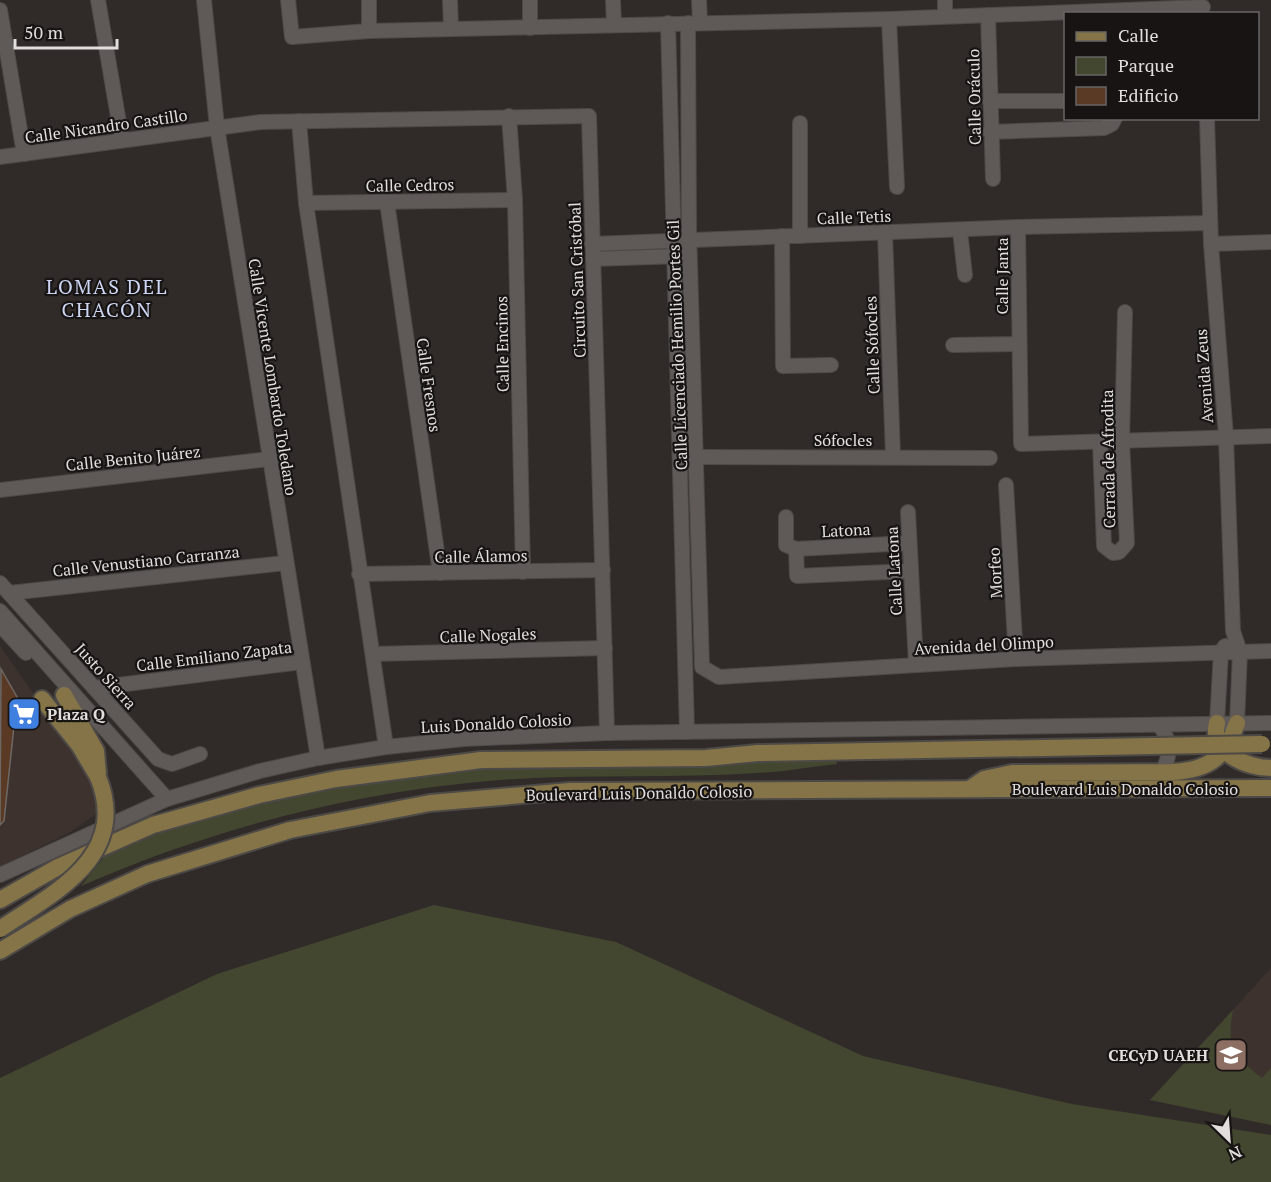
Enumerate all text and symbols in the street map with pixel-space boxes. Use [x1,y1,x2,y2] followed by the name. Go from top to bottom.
[15,12,117,50] scale bar
[1064,12,1259,120] legend
[24,20,64,44] text: 50 m
[1118,23,1159,47] text: Calle
[962,49,986,145] street label: Calle Oráculo
[1118,53,1174,77] text: Parque
[1118,83,1178,107] text: Edificio
[23,104,189,148] street label: Calle Nicandro Castillo
[365,173,455,197] street label: Calle Cedros
[563,201,591,358] street label: Circuito San Cristóbal
[816,205,892,229] street label: Calle Tetis
[662,219,692,471] street label: Calle Licenciado Hemilio Portes Gil
[991,237,1013,315] street label: Calle Janta
[243,257,303,497] street label: Calle Vicente Lombardo Toledano
[46,273,168,323] district label: LOMAS DEL CHACÓN
[859,295,885,395] street label: Calle Sófocles
[490,296,514,392] street label: Calle Encinos
[1190,328,1218,424] street label: Avenida Zeus
[411,336,447,434] street label: Calle Fresnos
[1096,389,1120,529] street label: Cerrada de Afrodita
[814,429,872,451] street label: Sófocles
[65,440,201,476] street label: Calle Benito Juárez
[821,518,871,542] street label: Latona
[881,526,907,616] street label: Calle Latona
[51,540,241,582] street label: Calle Venustiano Carranza
[434,544,528,568] street label: Calle Álamos
[983,547,1007,599] street label: Morfeo
[439,622,537,648] street label: Calle Nogales
[914,630,1054,660] street label: Avenida del Olimpo
[135,636,293,676] street label: Calle Emiliano Zapata
[70,638,142,714] street label: Justo Sierra
[6,696,42,732] supermarket icon: Plaza Q
[47,703,106,725] place label: Plaza Q
[420,708,572,738] street label: Luis Donaldo Colosio
[1012,778,1238,800] street label: Boulevard Luis Donaldo Colosio
[526,780,753,806] street label: Boulevard Luis Donaldo Colosio
[1213,1037,1249,1073] school or university icon: CECyD UAEH
[1108,1044,1208,1066] place label: CECyD UAEH
[1199,1110,1259,1170] north arrow
[1225,1141,1245,1166] text: N

